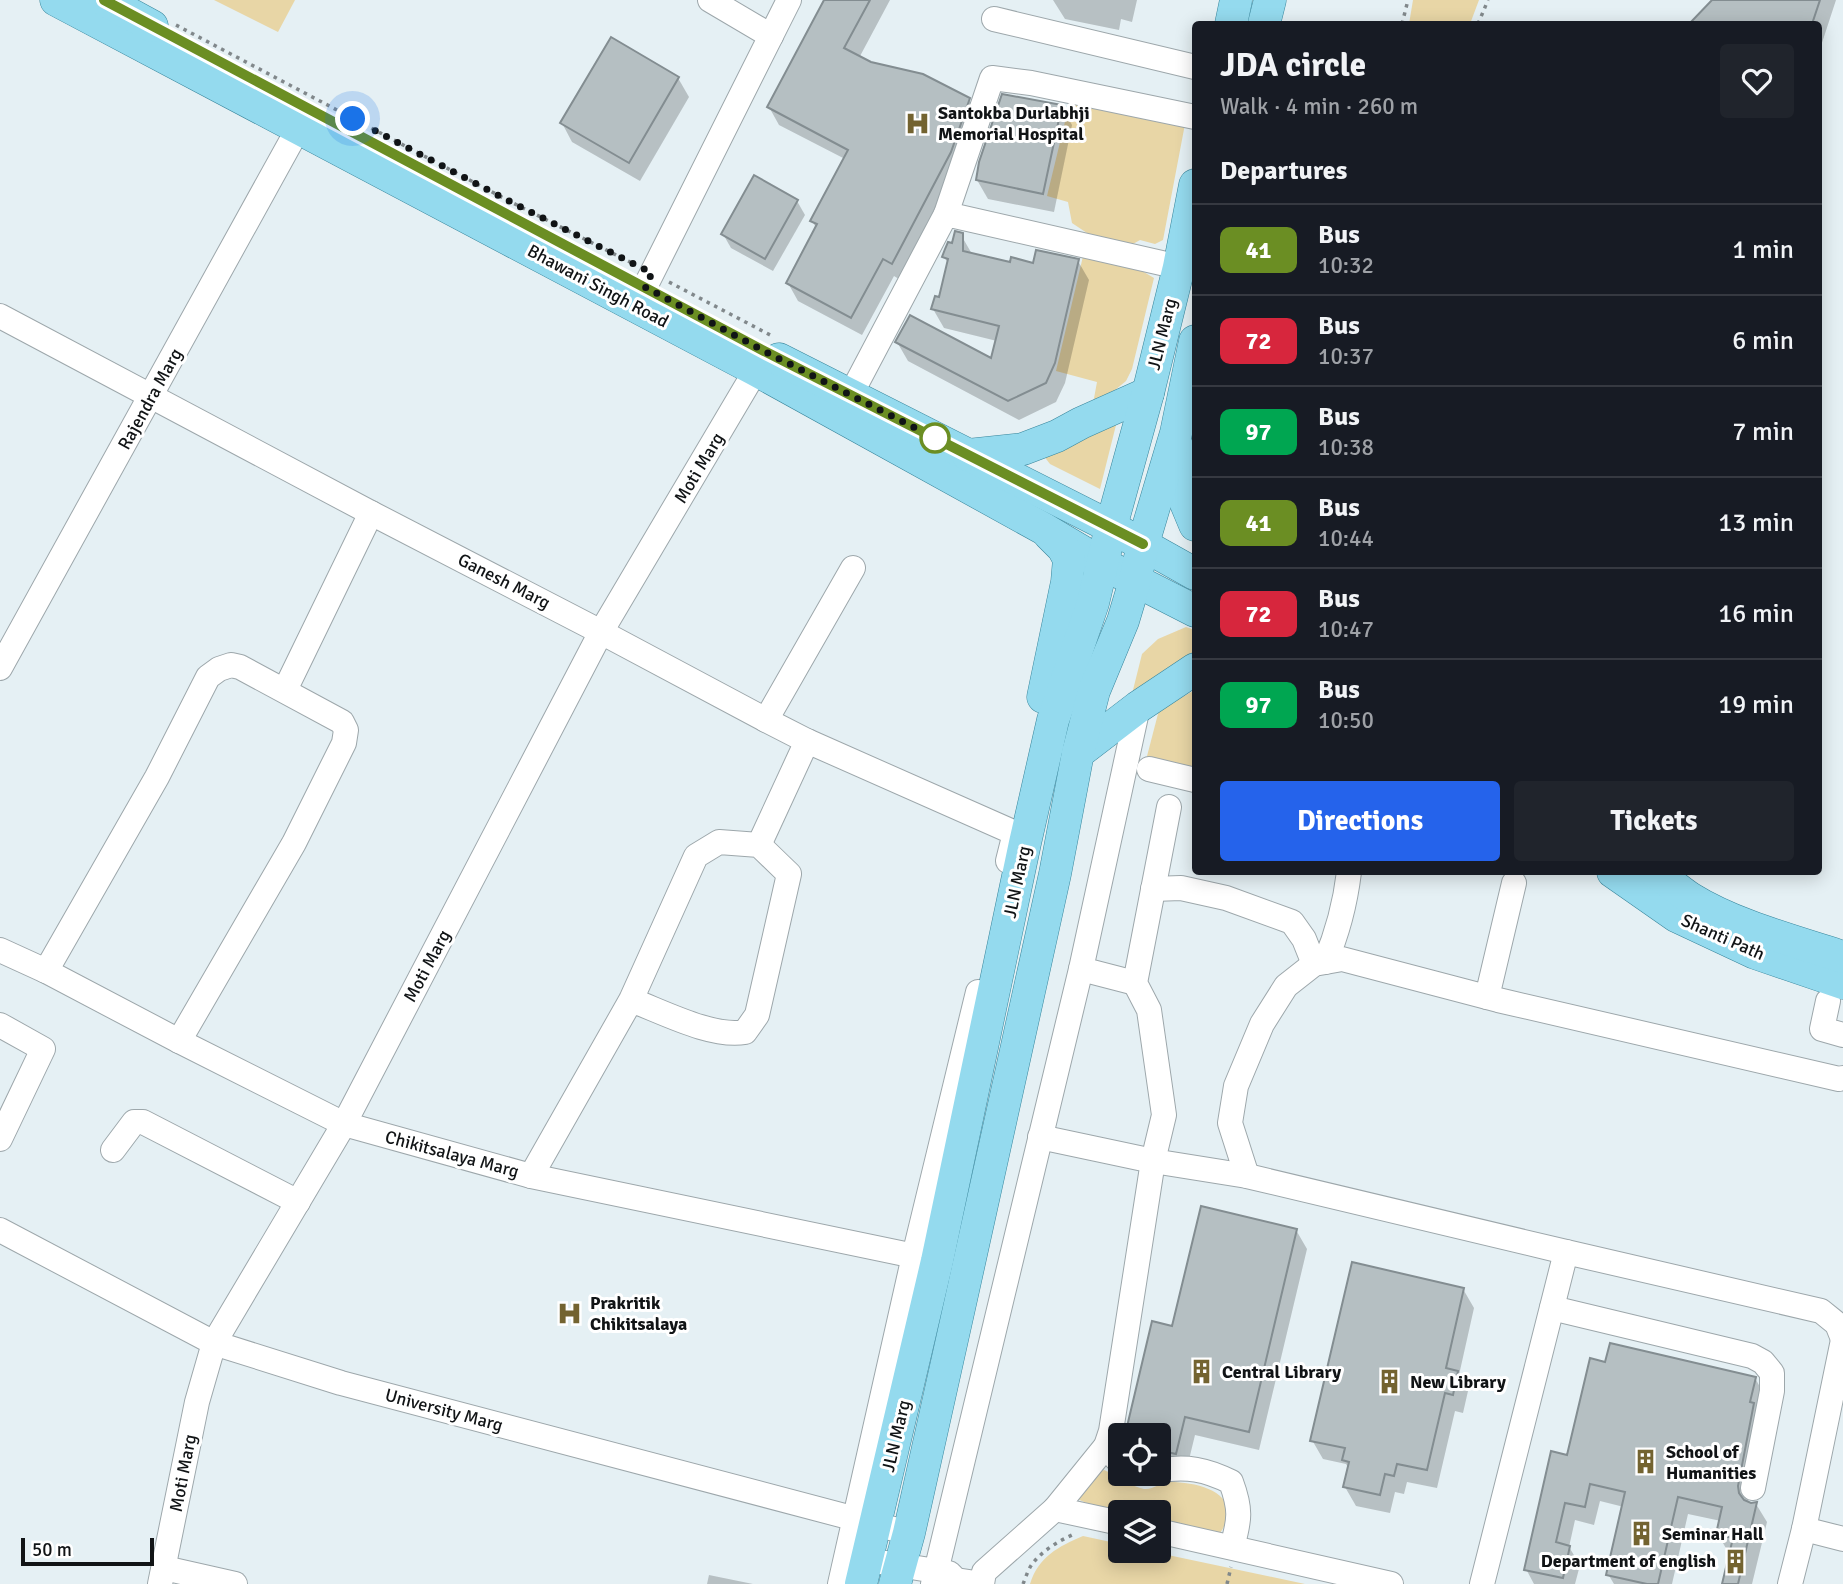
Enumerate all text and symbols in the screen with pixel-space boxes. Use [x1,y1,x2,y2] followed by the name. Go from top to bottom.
[1720,44,1794,118] button: heart
[1220,45,1366,86] text: JDA circle
[1220,92,1418,121] text: Walk · 4 min · 260 m
[335,101,370,136] your location
[938,102,1090,145] place label: Santokba Durlabhji Memorial Hospital
[904,109,932,137] hospital icon: Santokba Durlabhji Memorial Hospital
[1220,155,1347,187] text: Departures
[1318,219,1360,251] text: Bus
[1732,234,1794,266] text: 1 min
[1246,235,1271,265] text: 41
[524,240,672,332] street label: Bhawani Singh Road
[1318,251,1374,280] text: 10:32
[1142,296,1182,372] street label: JLN Marg
[1318,310,1360,342] text: Bus
[1732,325,1794,357] text: 6 min
[1246,326,1271,356] text: 72
[1318,342,1374,371] text: 10:37
[113,345,187,453] street label: Rajendra Marg
[1318,401,1360,433] text: Bus
[1732,416,1794,448] text: 7 min
[1246,417,1271,447] text: 97
[920,423,950,453] unlabelled marker
[669,429,729,507] street label: Moti Marg
[1318,433,1374,462] text: 10:38
[1318,492,1360,524] text: Bus
[1718,507,1794,539] text: 13 min
[1246,508,1271,538] text: 41
[1318,524,1374,553] text: 10:44
[454,548,554,614] street label: Ganesh Marg
[1318,583,1360,615] text: Bus
[1718,598,1794,630] text: 16 min
[1246,599,1271,629] text: 72
[1318,615,1374,644] text: 10:47
[1318,674,1360,706] text: Bus
[1718,689,1794,721] text: 19 min
[1246,690,1271,720] text: 97
[1318,706,1374,735] text: 10:50
[1220,781,1500,861] button: Directions
[1514,781,1794,861] button: Tickets
[999,844,1035,920] street label: JLN Marg
[1678,909,1768,965] street label: Shanti Path
[399,926,455,1006] street label: Moti Marg
[383,1126,521,1182] street label: Chikitsalaya Marg
[590,1292,687,1335] place label: Prakritik Chikitsalaya
[556,1299,584,1327] hospital icon: Prakritik Chikitsalaya
[1188,1358,1216,1386] building icon: Central Library
[1222,1361,1341,1383] place label: Central Library
[1376,1368,1404,1396] building icon: New Library
[1410,1371,1506,1393] place label: New Library
[383,1384,505,1436] street label: University Marg
[877,1398,915,1474] street label: JLN Marg
[1108,1423,1171,1563] map controls
[1108,1423,1171,1486] button: locate
[165,1432,201,1514] street label: Moti Marg
[1666,1441,1756,1484] place label: School of Humanities
[1632,1448,1660,1476] building icon: School of Humanities
[1108,1500,1171,1563] button: layers
[1628,1520,1656,1548] building icon: Seminar Hall
[1662,1523,1764,1545] place label: Seminar Hall
[21,1535,154,1567] scale bar
[32,1538,72,1562] text: 50 m
[1722,1547,1750,1575] building icon: Department of english
[1541,1550,1716,1572] place label: Department of english

